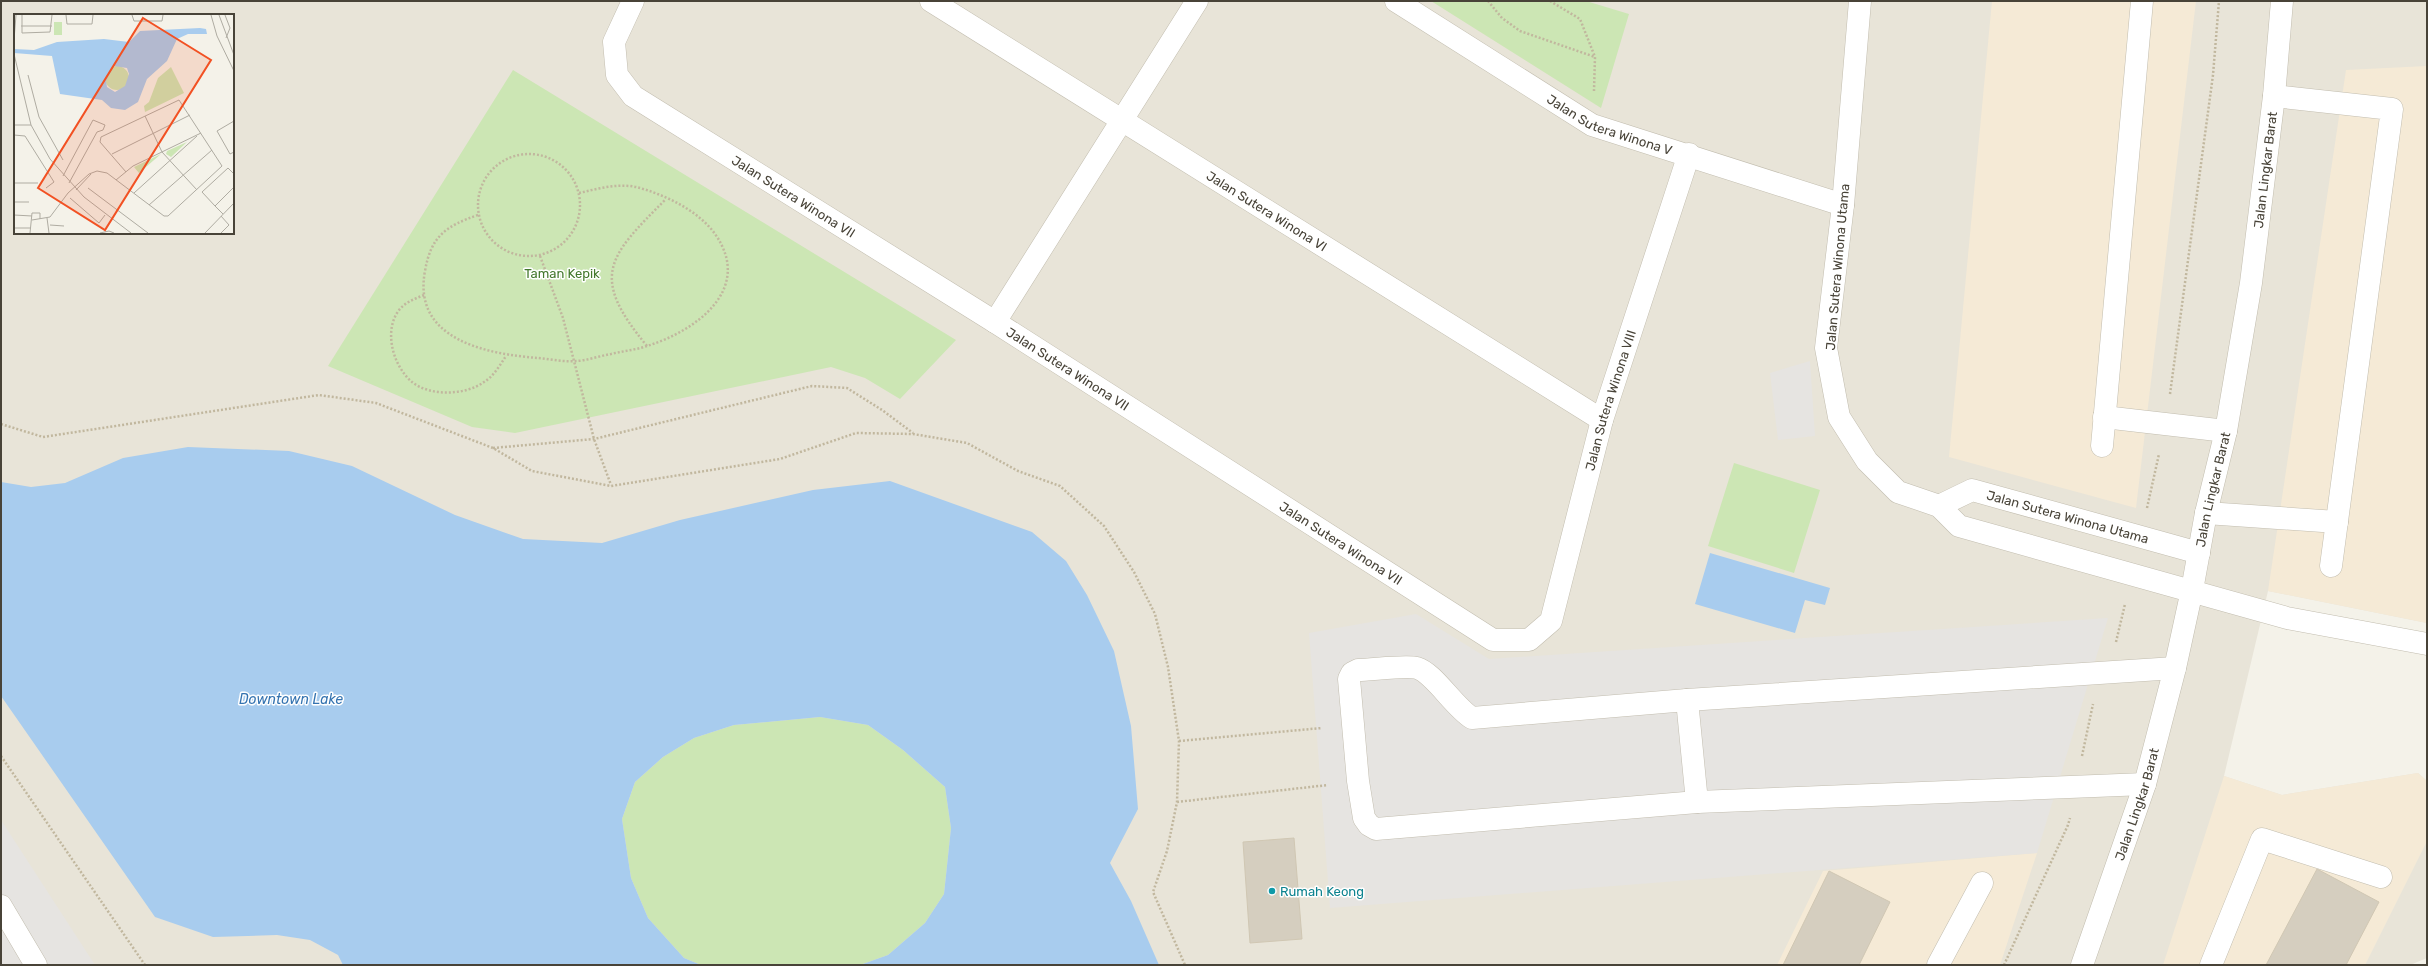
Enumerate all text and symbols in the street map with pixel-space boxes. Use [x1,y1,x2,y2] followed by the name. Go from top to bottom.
[14,14,234,234] inset map
[1544,91,1674,158] street label: Jalan Sutera Winona V
[2251,111,2280,229] street label: Jalan Lingkar Barat
[729,153,858,241] street label: Jalan Sutera Winona VII
[1204,168,1330,254] street label: Jalan Sutera Winona VI
[1823,183,1852,351] street label: Jalan Sutera Winona Utama
[524,266,600,281] park label: Taman Kepik
[1004,324,1132,414] street label: Jalan Sutera Winona VII
[1582,328,1639,472] street label: Jalan Sutera Winona VIII
[2193,431,2233,548] street label: Jalan Lingkar Barat
[1985,487,2150,547] street label: Jalan Sutera Winona Utama
[1277,499,1405,588] street label: Jalan Sutera Winona VII
[239,691,343,708] water label: Downtown Lake
[2112,746,2162,863] street label: Jalan Lingkar Barat
[1280,884,1364,900] place label: Rumah Keong
[1267,886,1277,896] marker: Rumah Keong

